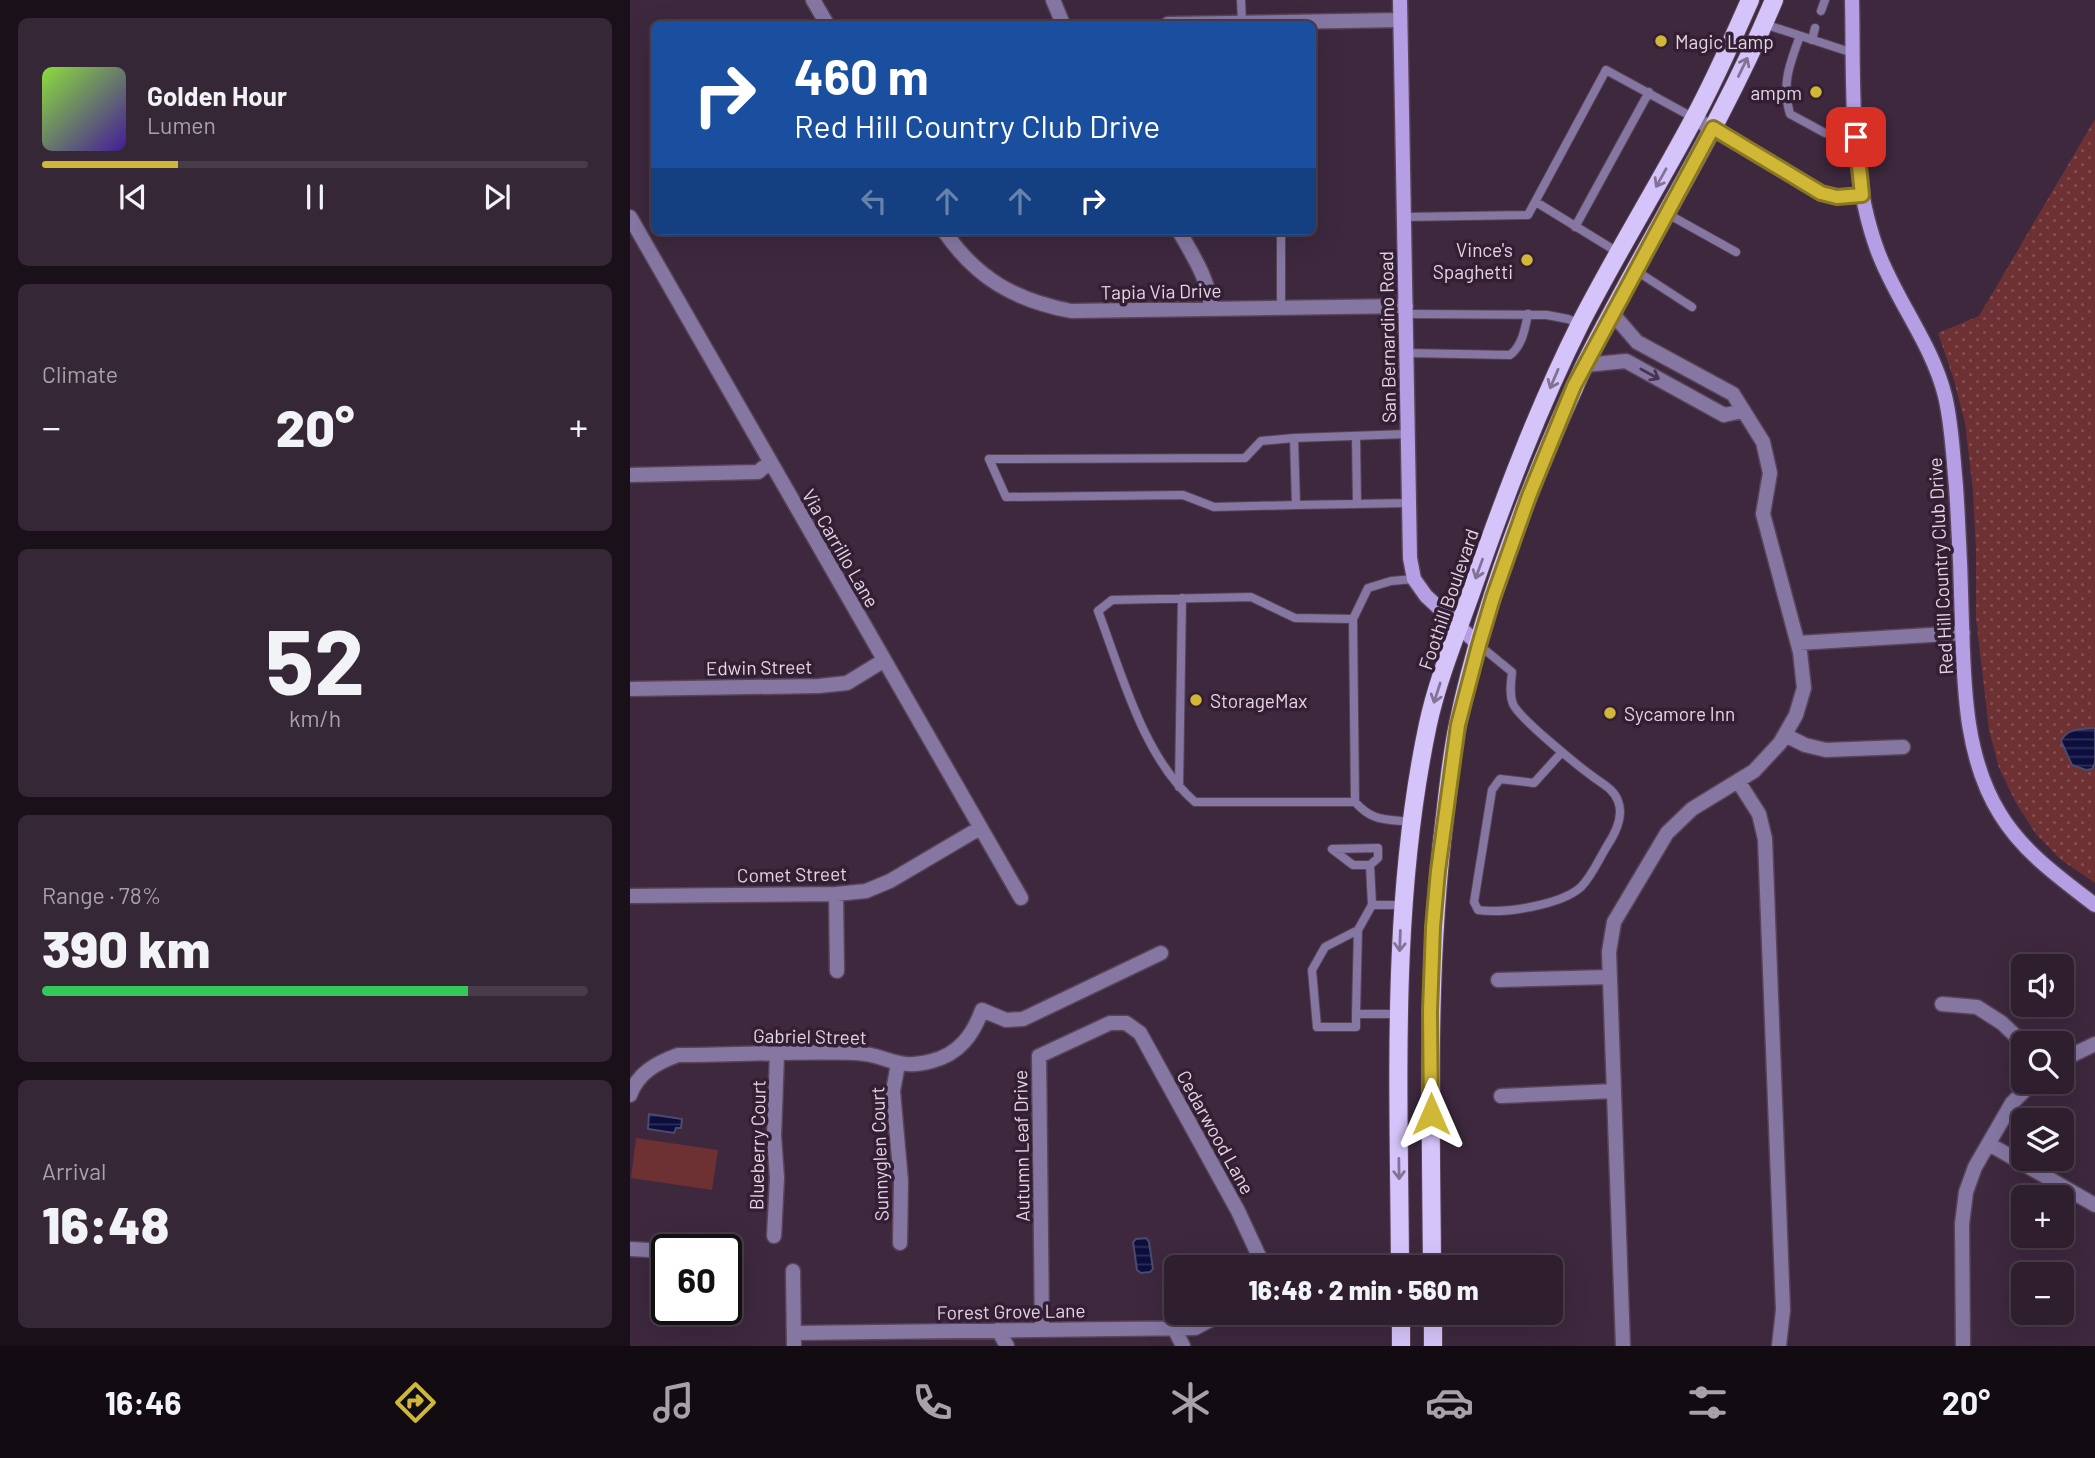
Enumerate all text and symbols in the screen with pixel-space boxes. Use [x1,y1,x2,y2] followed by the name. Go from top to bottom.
[1675,30,1774,53] place label: Magic Lamp
[1653,33,1669,49] marker: Magic Lamp
[794,46,929,105] text: 460 m
[679,49,770,140] icon: right
[1737,57,1751,78] one-way arrow
[147,80,287,111] text: Golden Hour
[1750,81,1802,104] place label: ampm
[1808,84,1824,100] marker: ampm
[794,106,1160,144] text: Red Hill Country Club Drive
[1826,107,1886,167] pin
[147,111,216,139] text: Lumen
[1837,118,1875,156] icon: arrive
[1654,167,1668,187] one-way arrow
[114,178,152,216] icon: previous
[296,178,334,216] icon: pause
[478,178,516,216] icon: next
[855,182,893,220] icon: left
[928,182,966,220] icon: ahead
[1001,182,1039,220] icon: ahead
[1074,182,1112,220] icon: right
[1433,238,1513,283] place label: Vince's Spaghetti
[1374,251,1400,423] street label: San Bernardino Road
[1519,252,1535,268] marker: Vince's Spaghetti
[1100,278,1222,304] street label: Tapia Via Drive
[42,360,118,388] text: Climate
[1547,367,1560,389] one-way arrow
[1639,368,1660,382] one-way arrow
[276,395,354,457] text: 20°
[42,403,61,449] text: −
[569,403,588,449] text: +
[1923,457,1957,675] street label: Red Hill Country Club Drive
[798,485,884,611] street label: Via Carrillo Lane
[1413,525,1483,673] street label: Foothill Boulevard
[1472,558,1484,580] one-way arrow
[265,604,365,713] text: 52
[706,655,812,679] street label: Edwin Street
[1430,682,1443,704] one-way arrow
[1210,689,1307,712] place label: StorageMax
[1188,692,1204,708] marker: StorageMax
[1624,702,1735,725] place label: Sycamore Inn
[289,704,341,732] text: km/h
[1602,705,1618,721] marker: Sycamore Inn
[737,862,847,886] street label: Comet Street
[42,881,161,909] text: Range · 78%
[42,916,210,978] text: 390 km
[1394,930,1407,953] one-way arrow
[2011,954,2074,1325] map controls
[2011,954,2074,1017] button: sound
[753,1024,867,1048] street label: Gabriel Street
[2011,1031,2074,1094] button: search
[1172,1066,1260,1198] street label: Cedarwood Lane
[1008,1070,1034,1222] street label: Autumn Leaf Drive
[1394,1077,1468,1151] position arrow
[744,1080,770,1210] street label: Blueberry Court
[865,1086,893,1222] street label: Sunnyglen Court
[2011,1108,2074,1171] button: layers
[42,1157,106,1185] text: Arrival
[1393,1157,1406,1180] one-way arrow
[2011,1185,2074,1248] button: +
[42,1192,169,1254] text: 16:48
[651,1234,742,1325] speed limit sign: 60
[2011,1262,2074,1325] button: −
[1248,1274,1479,1305] text: 16:48 · 2 min · 560 m
[936,1298,1086,1324] street label: Forest Grove Lane
[391,1378,440,1427] icon: directions
[649,1378,698,1427] icon: music
[908,1378,957,1427] icon: phone
[1166,1378,1215,1427] icon: climate
[1425,1378,1474,1427] icon: car
[1683,1378,1732,1427] icon: filters
[105,1383,181,1421] text: 16:46
[1942,1383,1990,1421] text: 20°

